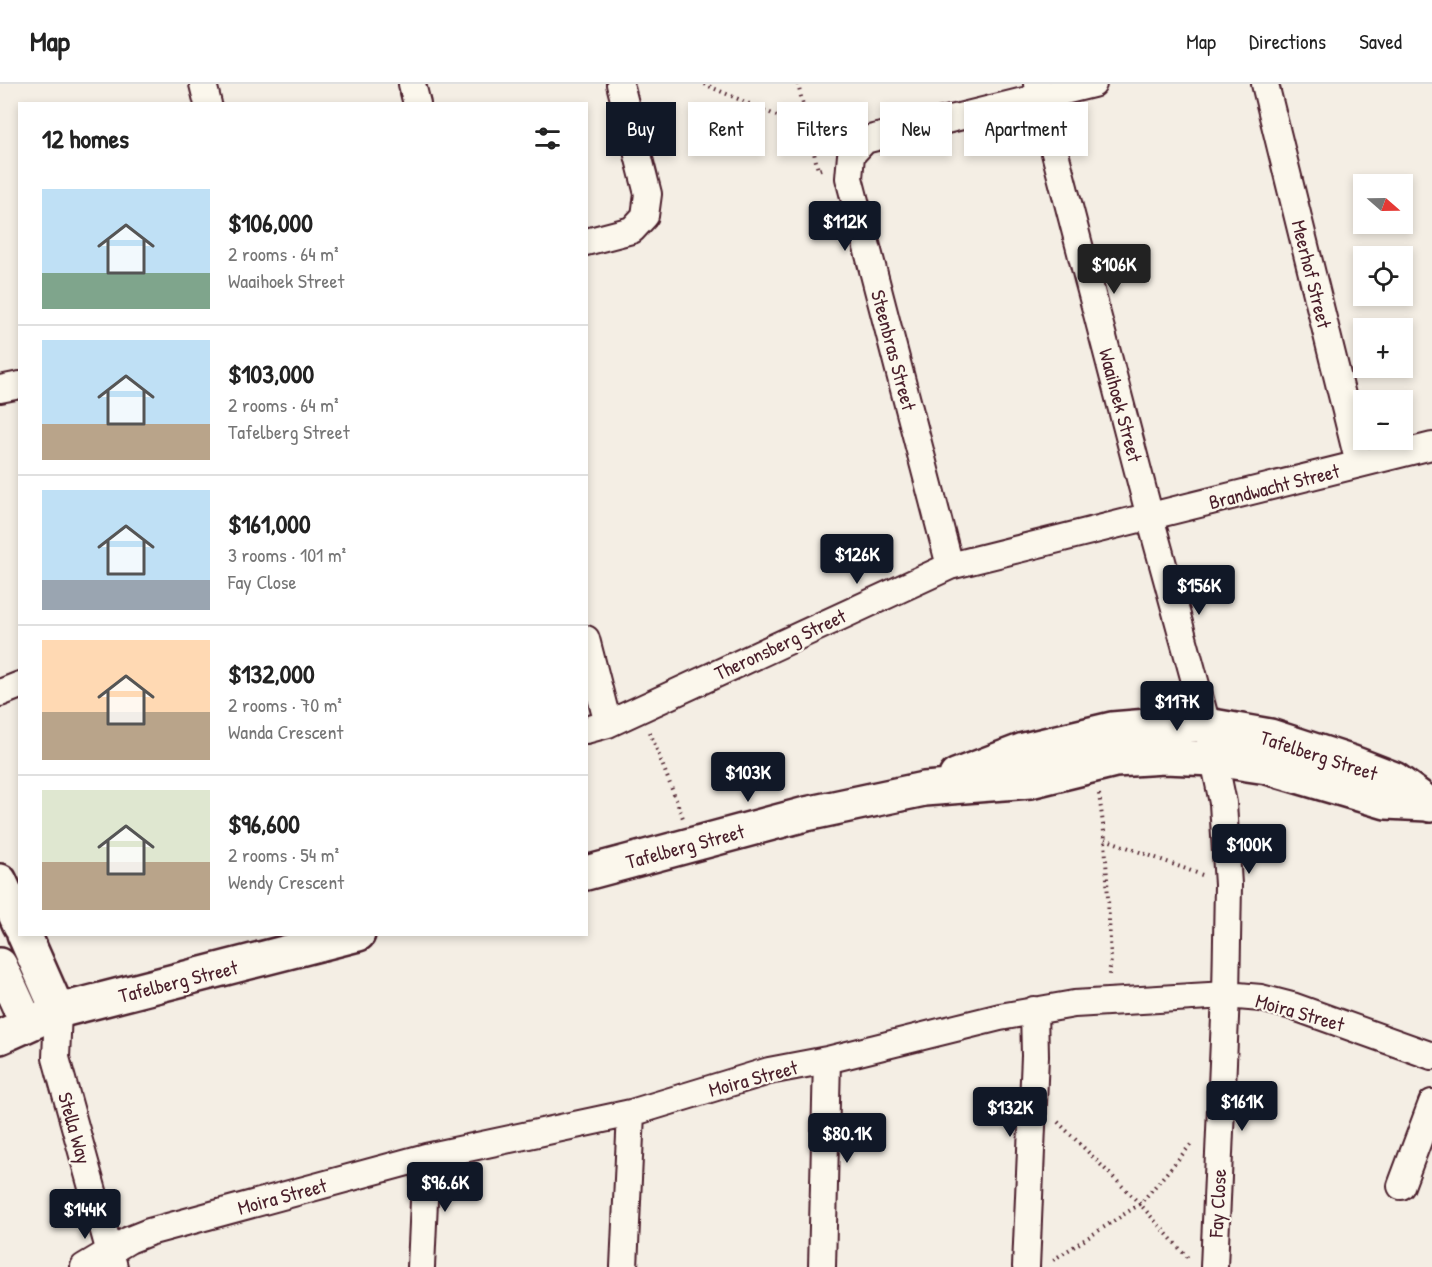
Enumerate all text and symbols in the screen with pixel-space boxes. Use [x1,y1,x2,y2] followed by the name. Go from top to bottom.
[30,22,70,60] text: Map
[1186,27,1216,56] text: Map
[1249,27,1326,56] text: Directions
[1359,27,1402,56] text: Saved
[606,102,676,156] chip: Buy
[688,102,765,156] chip: Rent
[777,102,868,156] chip: Filters
[880,102,952,156] chip: New
[964,102,1088,156] chip: Apartment
[42,121,129,156] text: 12 homes
[531,122,564,155] icon: filters
[1353,174,1413,234] north arrow
[1353,174,1413,450] map controls
[803,201,887,252] pin: $112K
[228,205,313,240] text: $106,000
[823,207,867,234] text: $112K
[90,213,162,285] icon: home
[1286,217,1339,332] street label: Meerhof Street
[228,240,339,267] text: 2 rooms · 64 m²
[1072,244,1156,295] pin: $106K
[1353,246,1413,306] button: locate
[1092,250,1136,277] text: $106K
[228,267,344,294] text: Waaihoek Street
[865,287,923,414] street label: Steenbras Street
[1353,318,1413,378] button: +
[1093,345,1149,466] street label: Waaihoek Street
[228,356,314,391] text: $103,000
[90,364,162,436] icon: home
[1353,390,1413,450] button: −
[228,391,339,418] text: 2 rooms · 64 m²
[228,418,350,445] text: Tafelberg Street
[1206,456,1343,515] street label: Brandwacht Street
[228,506,311,541] text: $161,000
[90,514,162,586] icon: home
[815,534,899,585] pin: $126K
[834,540,880,567] text: $126K
[228,541,346,568] text: 3 rooms · 101 m²
[1157,565,1241,616] pin: $156K
[228,568,296,595] text: Fay Close
[1177,571,1221,598] text: $156K
[710,601,851,686] street label: Theronsberg Street
[228,656,315,691] text: $132,000
[90,664,162,736] icon: home
[1135,681,1219,732] pin: $117K
[1154,687,1200,714] text: $117K
[228,691,342,718] text: 2 rooms · 70 m²
[228,718,343,745] text: Wanda Crescent
[1257,723,1382,787] street label: Tafelberg Street
[706,752,790,803] pin: $103K
[725,758,771,785] text: $103K
[228,806,300,841] text: $96,600
[90,814,162,886] icon: home
[623,817,748,875] street label: Tafelberg Street
[1207,824,1291,875] pin: $100K
[1226,830,1272,857] text: $100K
[228,841,339,868] text: 2 rooms · 54 m²
[228,868,344,895] text: Wendy Crescent
[116,953,241,1009] street label: Tafelberg Street
[1252,986,1349,1038] street label: Moira Street
[705,1053,802,1103] street label: Moira Street
[1200,1081,1284,1132] pin: $161K
[968,1087,1052,1138] pin: $132K
[1220,1087,1264,1114] text: $161K
[52,1089,98,1167] street label: Stella Way
[987,1093,1033,1120] text: $132K
[798,1113,896,1164] pin: $80.1K
[822,1119,872,1146] text: $80.1K
[396,1162,494,1213] pin: $96.6K
[421,1168,469,1195] text: $96.6K
[1202,1168,1232,1239] street label: Fay Close
[234,1171,331,1221] street label: Moira Street
[43,1189,127,1240] pin: $144K
[64,1195,106,1222] text: $144K

